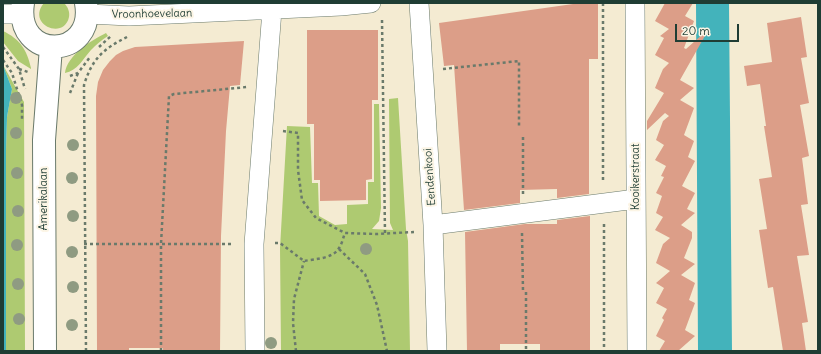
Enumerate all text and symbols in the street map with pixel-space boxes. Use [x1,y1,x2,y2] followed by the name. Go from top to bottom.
[112,7,192,21] street label: Vroonhoevelaan
[677,16,741,42] scale bar
[682,23,710,38] text: 20 m
[629,144,643,210] street label: Kooikerstraat
[421,148,439,206] street label: Eendenkooi
[37,168,51,230] street label: Amerikalaan

